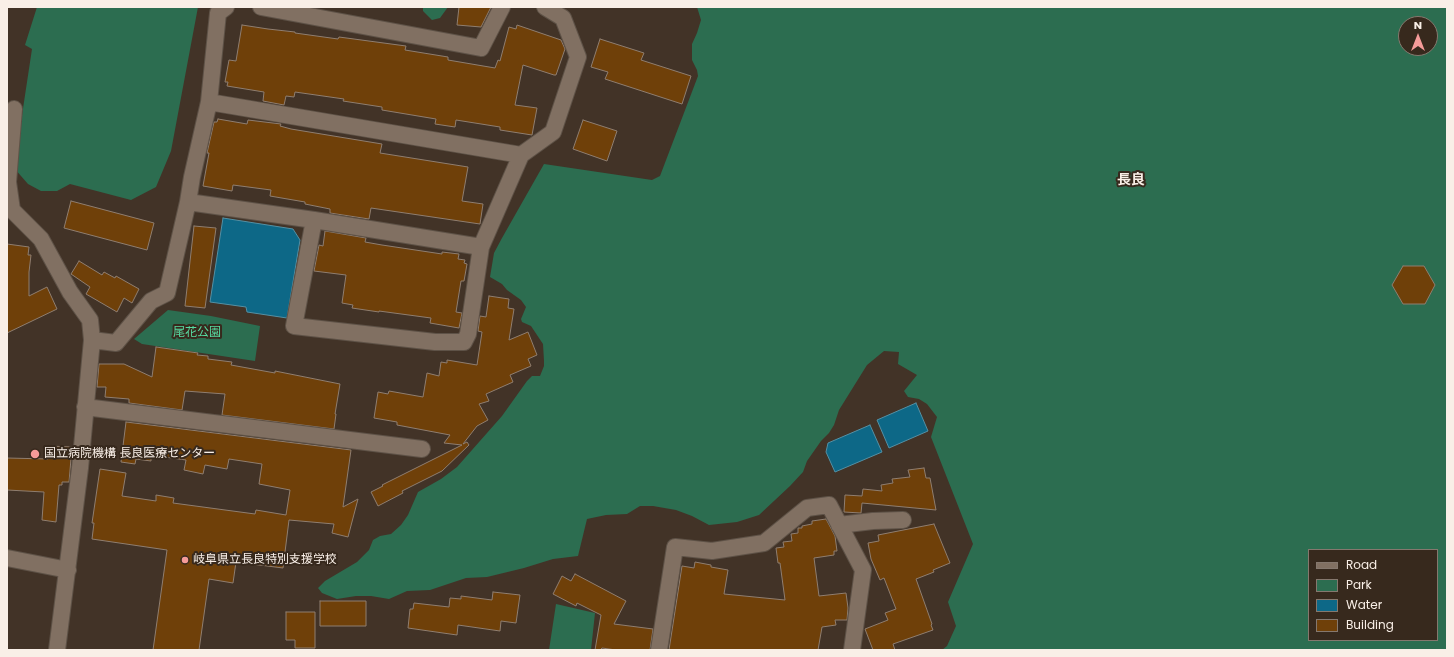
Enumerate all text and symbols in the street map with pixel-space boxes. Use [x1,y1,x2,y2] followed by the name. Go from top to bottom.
[1398,16,1438,56] north arrow
[1414,17,1422,33] text: N
[1117,172,1145,188] district label: 長良
[173,326,221,340] park label: 尾花公園
[44,447,215,461] place label: 国立病院機構 長良医療センター
[29,448,41,460] marker: 国立病院機構 長良医療センター
[1308,549,1438,641] legend
[193,553,337,567] place label: 岐阜県立長良特別支援学校
[180,555,190,565] marker: 岐阜県立長良特別支援学校
[1346,556,1377,573] text: Road
[1346,576,1372,593] text: Park
[1346,596,1382,613] text: Water
[1346,616,1394,633] text: Building

